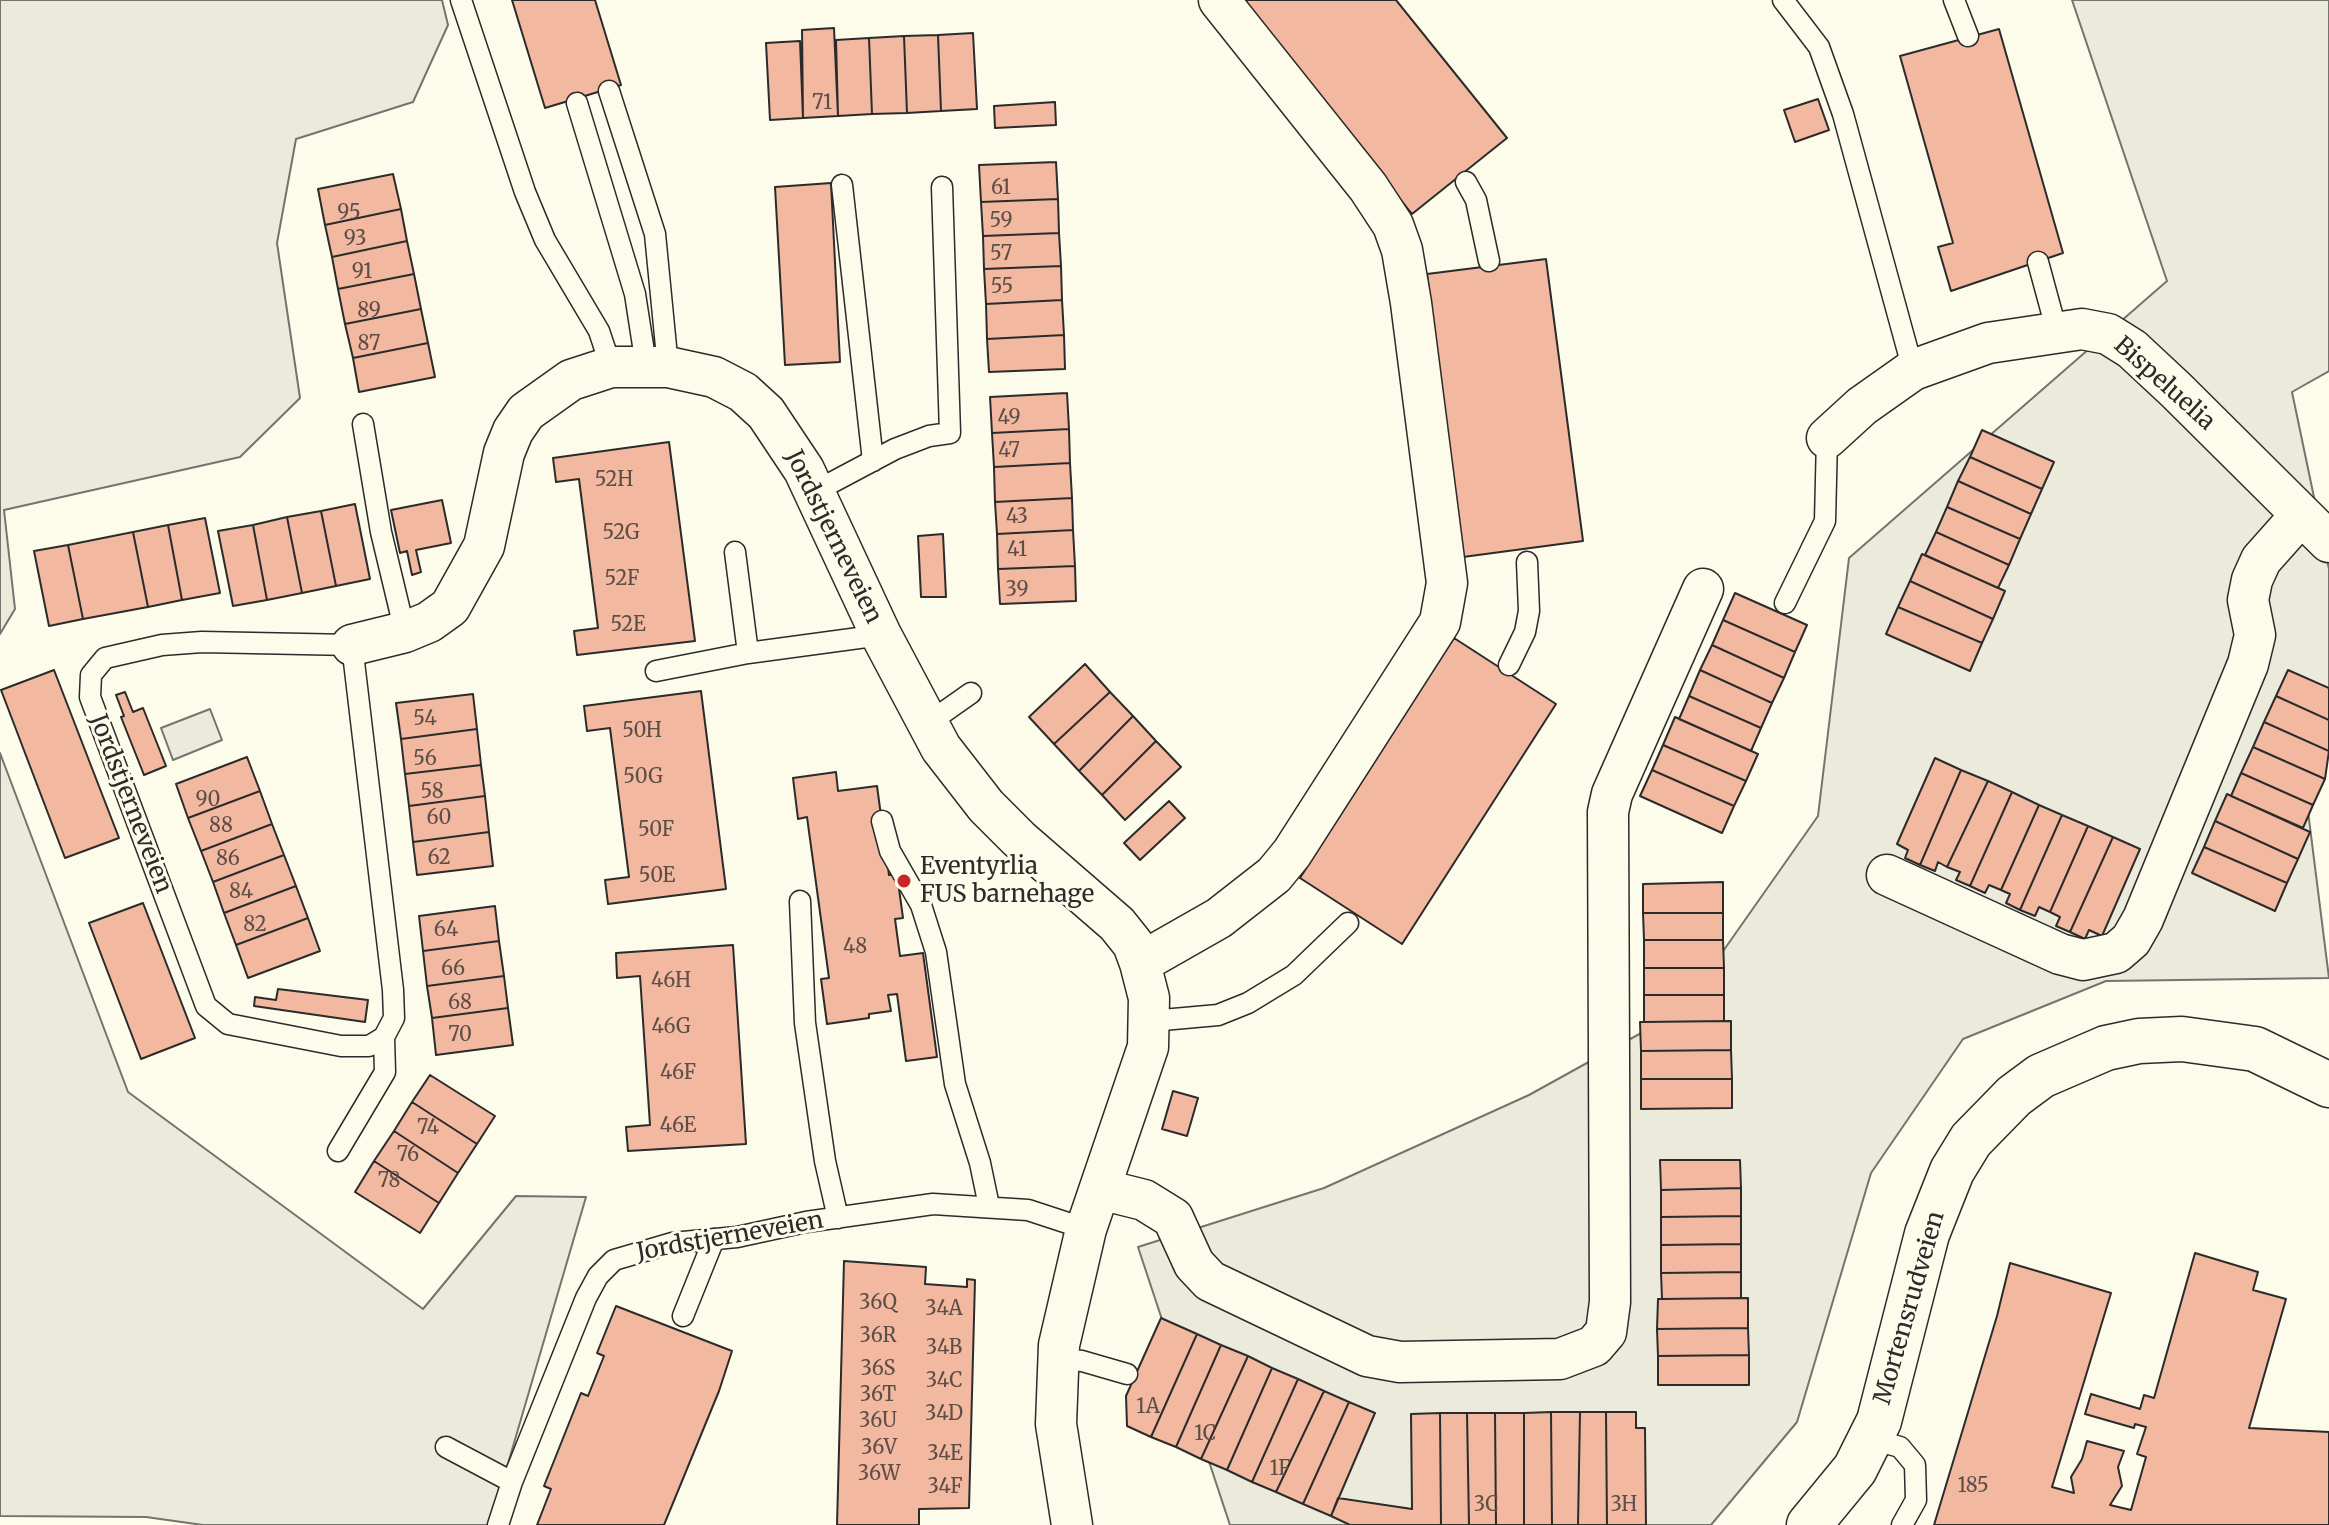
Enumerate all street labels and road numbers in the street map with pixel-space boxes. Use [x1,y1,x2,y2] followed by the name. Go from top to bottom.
[2108,331,2220,437] street label: Bispeluelia
[779,446,887,628] street label: Jordstjerneveien
[83,710,177,898] street label: Jordstjerneveien
[634,1206,826,1268] street label: Jordstjerneveien
[1869,1208,1951,1408] street label: Mortensrudveien

